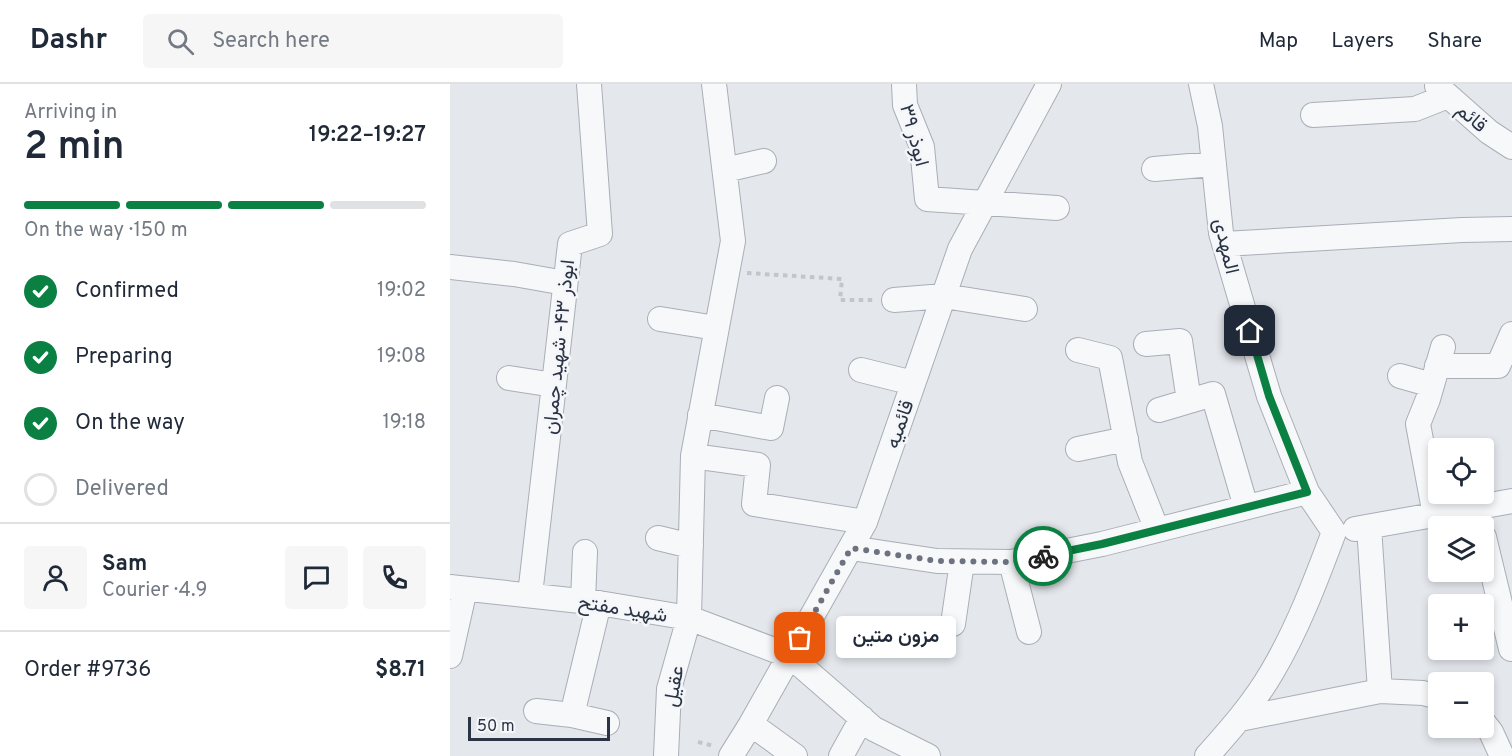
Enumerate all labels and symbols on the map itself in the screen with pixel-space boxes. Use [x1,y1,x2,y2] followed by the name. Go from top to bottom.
[1450,98,1492,139] street label: قائم
[892,102,934,169] street label: ابوذر ۳۹
[1206,216,1244,277] street label: المهدی
[538,259,582,436] street label: ابوذر ۴۳- شهید چمران
[1224,305,1275,356] pin
[881,397,921,452] street label: قائمیه
[1013,526,1073,586] courier
[576,590,669,630] street label: شهید مفتح
[774,612,825,663] pin
[836,617,956,659] callout: مزون متین
[659,664,691,709] street label: عقیل
[468,714,610,742] scale bar

